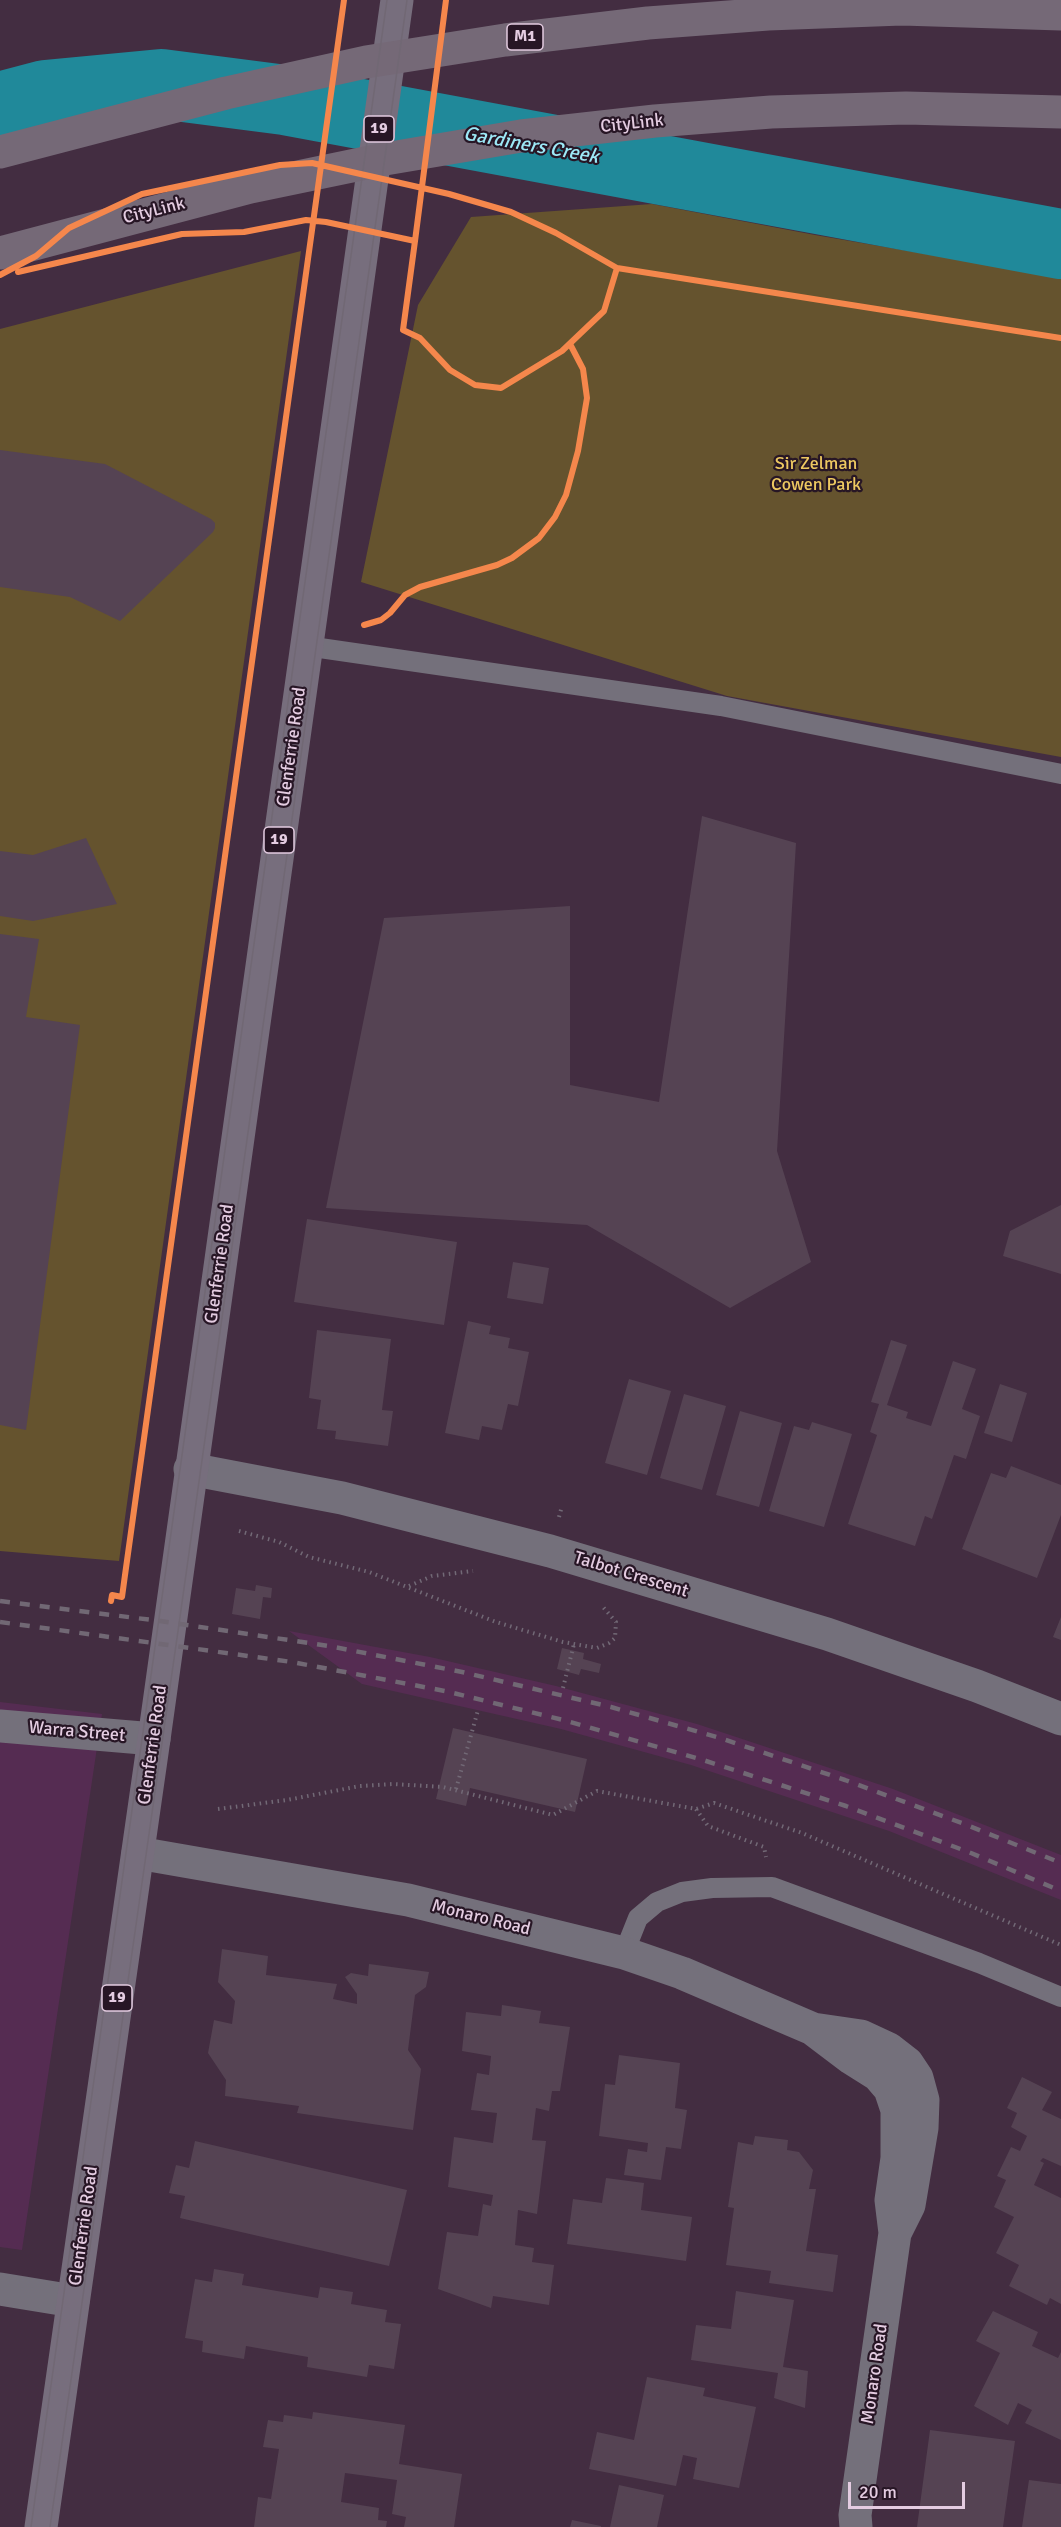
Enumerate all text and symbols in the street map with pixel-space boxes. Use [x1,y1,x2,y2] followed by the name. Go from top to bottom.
[507,24,543,50] road number: M1
[599,110,665,138] street label: CityLink
[364,116,394,142] road number: 19
[462,122,600,170] water label: Gardiners Creek
[121,193,187,229] street label: CityLink
[771,453,861,496] park label: Sir Zelman Cowen Park
[273,686,311,808] street label: Glenferrie Road
[264,827,294,853] road number: 19
[201,1203,239,1325] street label: Glenferrie Road
[571,1547,691,1603] street label: Talbot Crescent
[134,1684,172,1806] street label: Glenferrie Road
[28,1717,126,1747] street label: Warra Street
[429,1895,533,1941] street label: Monaro Road
[102,1985,132,2011] road number: 19
[65,2165,103,2287] street label: Glenferrie Road
[857,2323,893,2425] street label: Monaro Road
[851,2470,968,2508] scale bar
[859,2481,897,2503] text: 20 m

